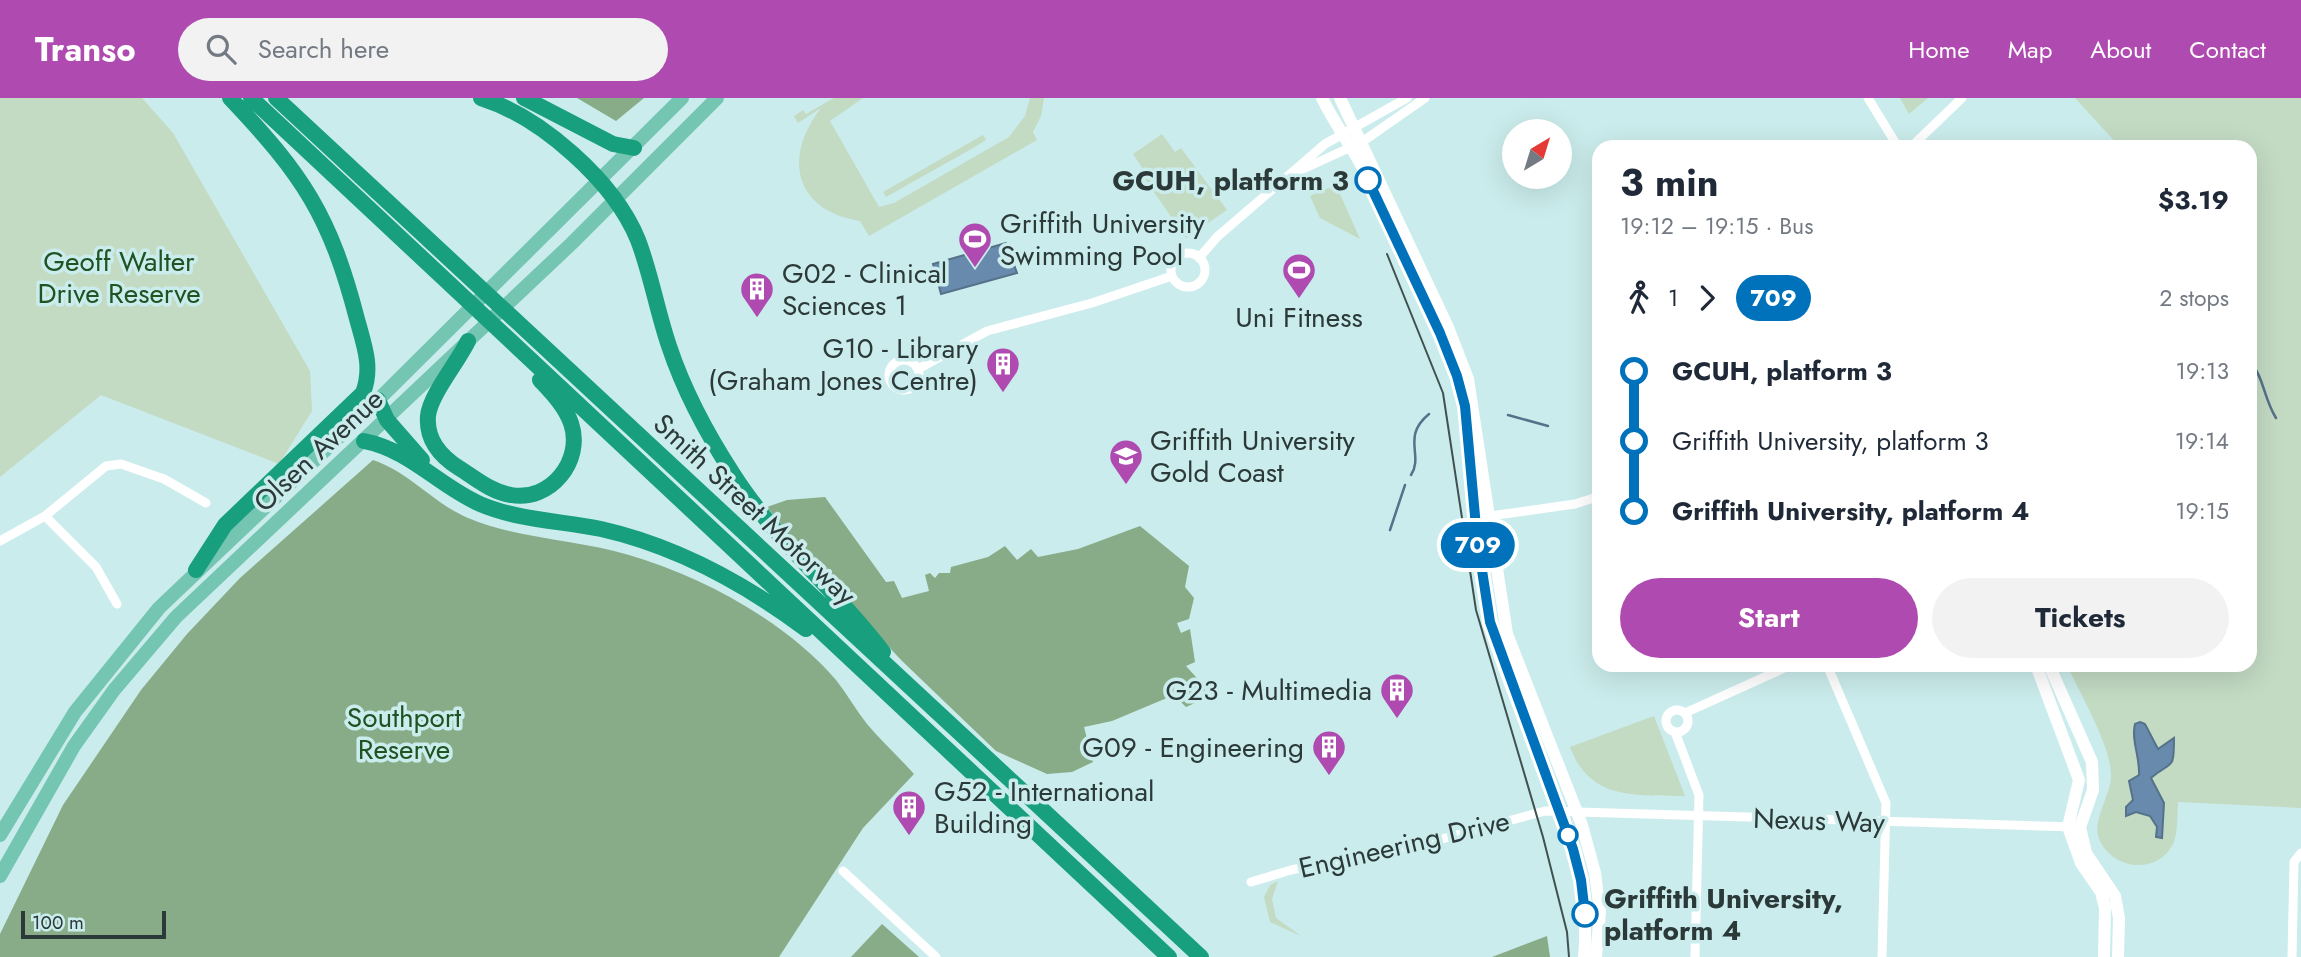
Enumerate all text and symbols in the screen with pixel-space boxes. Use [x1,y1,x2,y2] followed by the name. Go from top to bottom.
[178,18,668,81] search box
[35,26,136,73] text: Transo
[202,30,240,68] icon: search
[258,30,389,68] text: Search here
[1908,32,1970,67] text: Home
[2008,32,2052,67] text: Map
[2090,32,2151,67] text: About
[2189,32,2266,67] text: Contact
[1502,119,1572,189] north arrow
[1502,119,1572,189] map controls
[1620,155,1719,210] text: 3 min
[1112,160,1349,201] place label: GCUH, platform 3
[1355,167,1381,193] marker: GCUH, platform 3
[2158,181,2229,219] text: $3.19
[1000,203,1205,276] place label: Griffith University Swimming Pool
[1620,209,1813,243] text: 19:12 – 19:15 · Bus
[956,220,994,269] sports icon: Griffith University Swimming Pool
[37,241,201,314] park label: Geoff Walter Drive Reserve
[1280,251,1318,300] sports icon: Uni Fitness
[782,253,947,326] place label: G02 - Clinical Sciences 1
[738,270,776,319] building icon: G02 - Clinical Sciences 1
[1620,279,1658,317] icon: walk
[1688,279,1726,317] icon: forward
[1750,280,1797,315] text: 709
[1668,281,1678,315] text: 1
[2159,281,2229,315] text: 2 stops
[1235,297,1363,338] place label: Uni Fitness
[708,328,979,401] place label: G10 - Library (Graham Jones Centre)
[984,345,1022,394] building icon: G10 - Library (Graham Jones Centre)
[1672,352,1892,390] text: GCUH, platform 3
[2176,354,2229,388] text: 19:13
[244,379,393,521] street label: Olsen Avenue
[644,404,866,615] street label: Smith Street Motorway
[1150,420,1355,493] place label: Griffith University Gold Coast
[1672,422,1989,460] text: Griffith University, platform 3
[2175,424,2229,458] text: 19:14
[1107,437,1145,486] school or university icon: Griffith University Gold Coast
[1672,492,2029,530] text: Griffith University, platform 4
[2175,494,2229,528] text: 19:15
[1438,522,1518,568] line badge: 709
[1455,527,1501,562] text: 709
[1620,578,1918,658] button: Start
[1932,578,2229,658] button: Tickets
[1166,670,1372,711] place label: G23 - Multimedia
[1378,671,1416,720] building icon: G23 - Multimedia
[347,697,461,770] park label: Southport Reserve
[1082,727,1304,768] place label: G09 - Engineering
[1310,728,1348,777] building icon: G09 - Engineering
[934,771,1154,844] place label: G52 - International Building
[890,788,928,837] building icon: G52 - International Building
[1752,798,1886,843] street label: Nexus Way
[1295,800,1514,889] street label: Engineering Drive
[1558,825,1578,845] unlabelled marker
[1604,878,1843,951] place label: Griffith University, platform 4
[1572,901,1598,927] marker: Griffith University, platform 4
[21,908,166,940] scale bar
[32,909,84,936] text: 100 m

